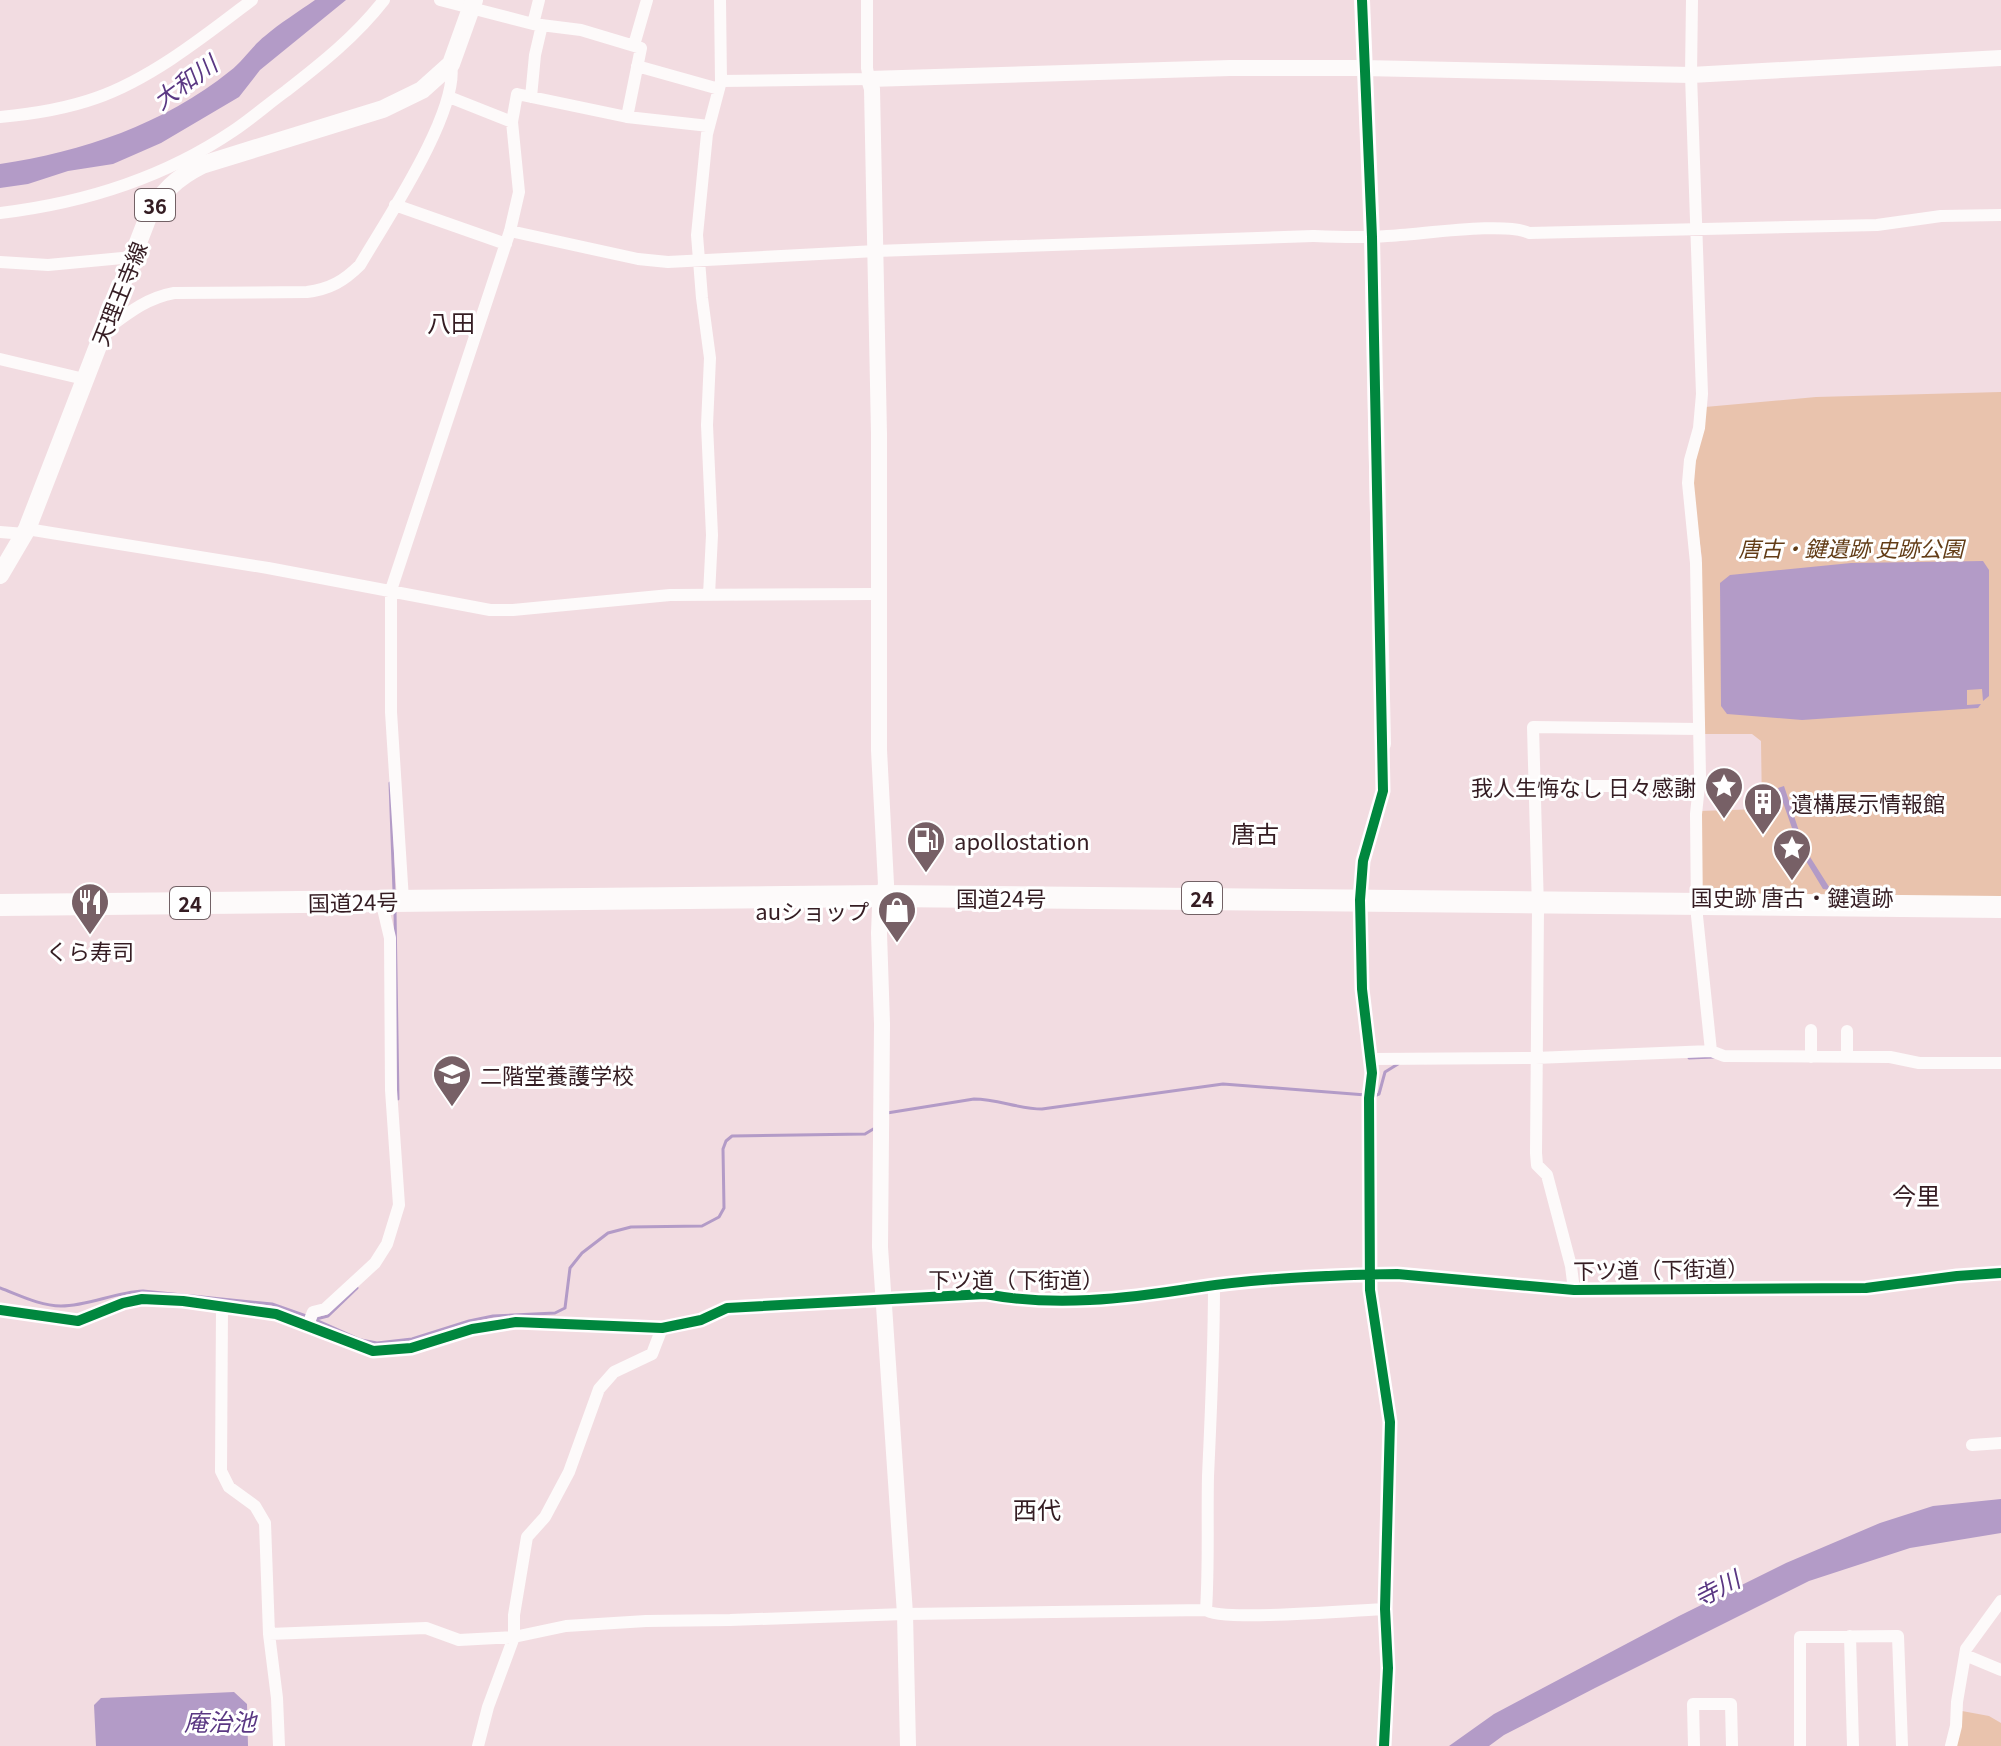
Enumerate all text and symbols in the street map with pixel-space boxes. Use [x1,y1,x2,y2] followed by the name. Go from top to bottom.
[145,44,226,116] water label: 大和川
[135,189,175,221] road number: 36
[83,236,153,350] street label: 天理王寺線
[427,304,475,339] district label: 八田
[1739,531,1966,563] park label: 唐古・鍵遺跡 史跡公園
[1703,765,1745,820] place icon: 我人生悔なし 日々感謝
[1471,770,1696,802] place label: 我人生悔なし 日々感謝
[1742,781,1784,836] building icon: 遺構展示情報館
[1791,786,1945,818] place label: 遺構展示情報館
[1231,815,1279,850] district label: 唐古
[905,819,947,874] fuel station icon: apollostation
[954,824,1090,856] place label: apollostation
[1771,827,1813,882] place icon: 国史跡 唐古・鍵遺跡
[1691,880,1893,912] place label: 国史跡 唐古・鍵遺跡
[69,881,111,936] restaurant icon: くら寿司
[956,881,1046,913] street label: 国道24号
[1182,882,1222,914] road number: 24
[308,884,398,918] street label: 国道24号
[170,887,210,919] road number: 24
[876,889,918,944] shop icon: auショップ
[755,894,869,926] place label: auショップ
[46,934,134,966] place label: くら寿司
[431,1053,473,1108] school or university icon: 二階堂養護学校
[480,1058,634,1090] place label: 二階堂養護学校
[1892,1177,1940,1212] district label: 今里
[1573,1250,1749,1286] street label: 下ツ道（下街道）
[928,1262,1104,1294] street label: 下ツ道（下街道）
[1013,1491,1061,1526] district label: 西代
[1687,1559,1748,1613] water label: 寺川
[184,1703,258,1738] water label: 庵治池

